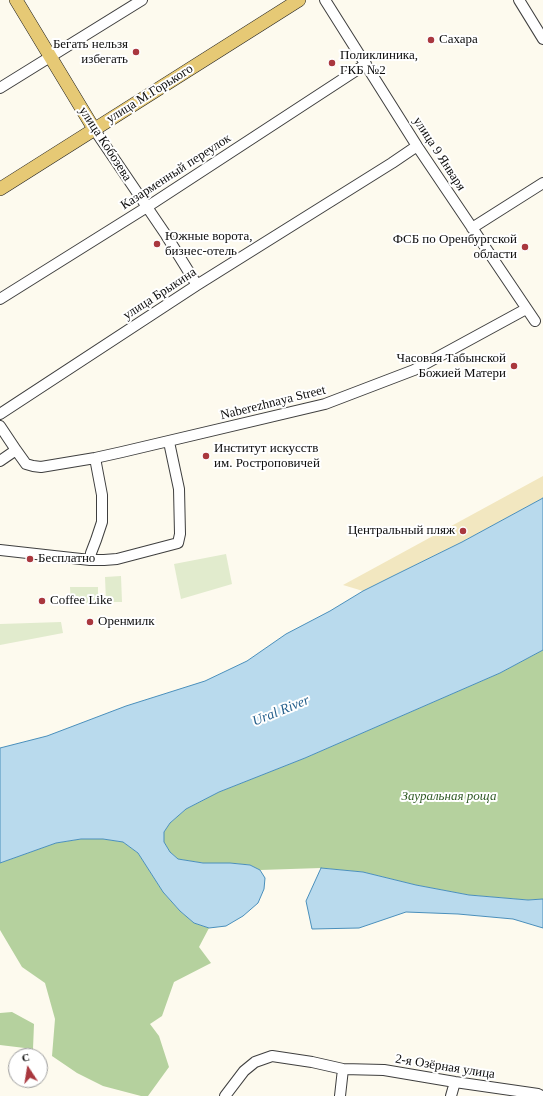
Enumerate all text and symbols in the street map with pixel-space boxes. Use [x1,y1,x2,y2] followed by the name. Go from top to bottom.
[439,32,478,48] place label: Сахара
[426,35,436,45] marker: Сахара
[53,37,128,68] place label: Бегать нельзя избегать
[131,47,141,57] marker: Бегать нельзя избегать
[340,48,418,79] place label: Поликлиника, ГКБ №2
[327,58,337,68] marker: Поликлиника, ГКБ №2
[104,61,196,127] street label: улица М.Горького
[75,104,135,184] street label: улица Кобозева
[409,114,469,194] street label: улица 9 Января
[118,131,234,213] street label: Казарменный переулок
[165,229,252,260] place label: Южные ворота, бизнес-отель
[393,232,517,263] place label: ФСБ по Оренбургской области
[152,239,162,249] marker: Южные ворота, бизнес-отель
[520,242,530,252] marker: ФСБ по Оренбургской области
[121,265,199,323] street label: улица Брыкина
[397,351,506,382] place label: Часовня Табынской Божией Матери
[509,361,519,371] marker: Часовня Табынской Божией Матери
[219,382,327,424] street label: Naberezhnaya Street
[214,441,320,472] place label: Институт искусств им. Ростроповичей
[201,451,211,461] marker: Институт искусств им. Ростроповичей
[348,523,455,539] place label: Центральный пляж
[458,526,468,536] marker: Центральный пляж
[38,551,95,567] place label: Бесплатно
[25,554,35,564] marker: Бесплатно
[50,593,112,609] place label: Coffee Like
[37,596,47,606] marker: Coffee Like
[98,614,155,630] place label: Оренмилк
[85,617,95,627] marker: Оренмилк
[250,692,312,730] water label: Ural River
[402,789,496,805] park label: Зауральная роща
[8,1048,48,1088] north arrow
[21,1051,31,1064] text: С
[394,1051,496,1083] street label: 2-я Озёрная улица

